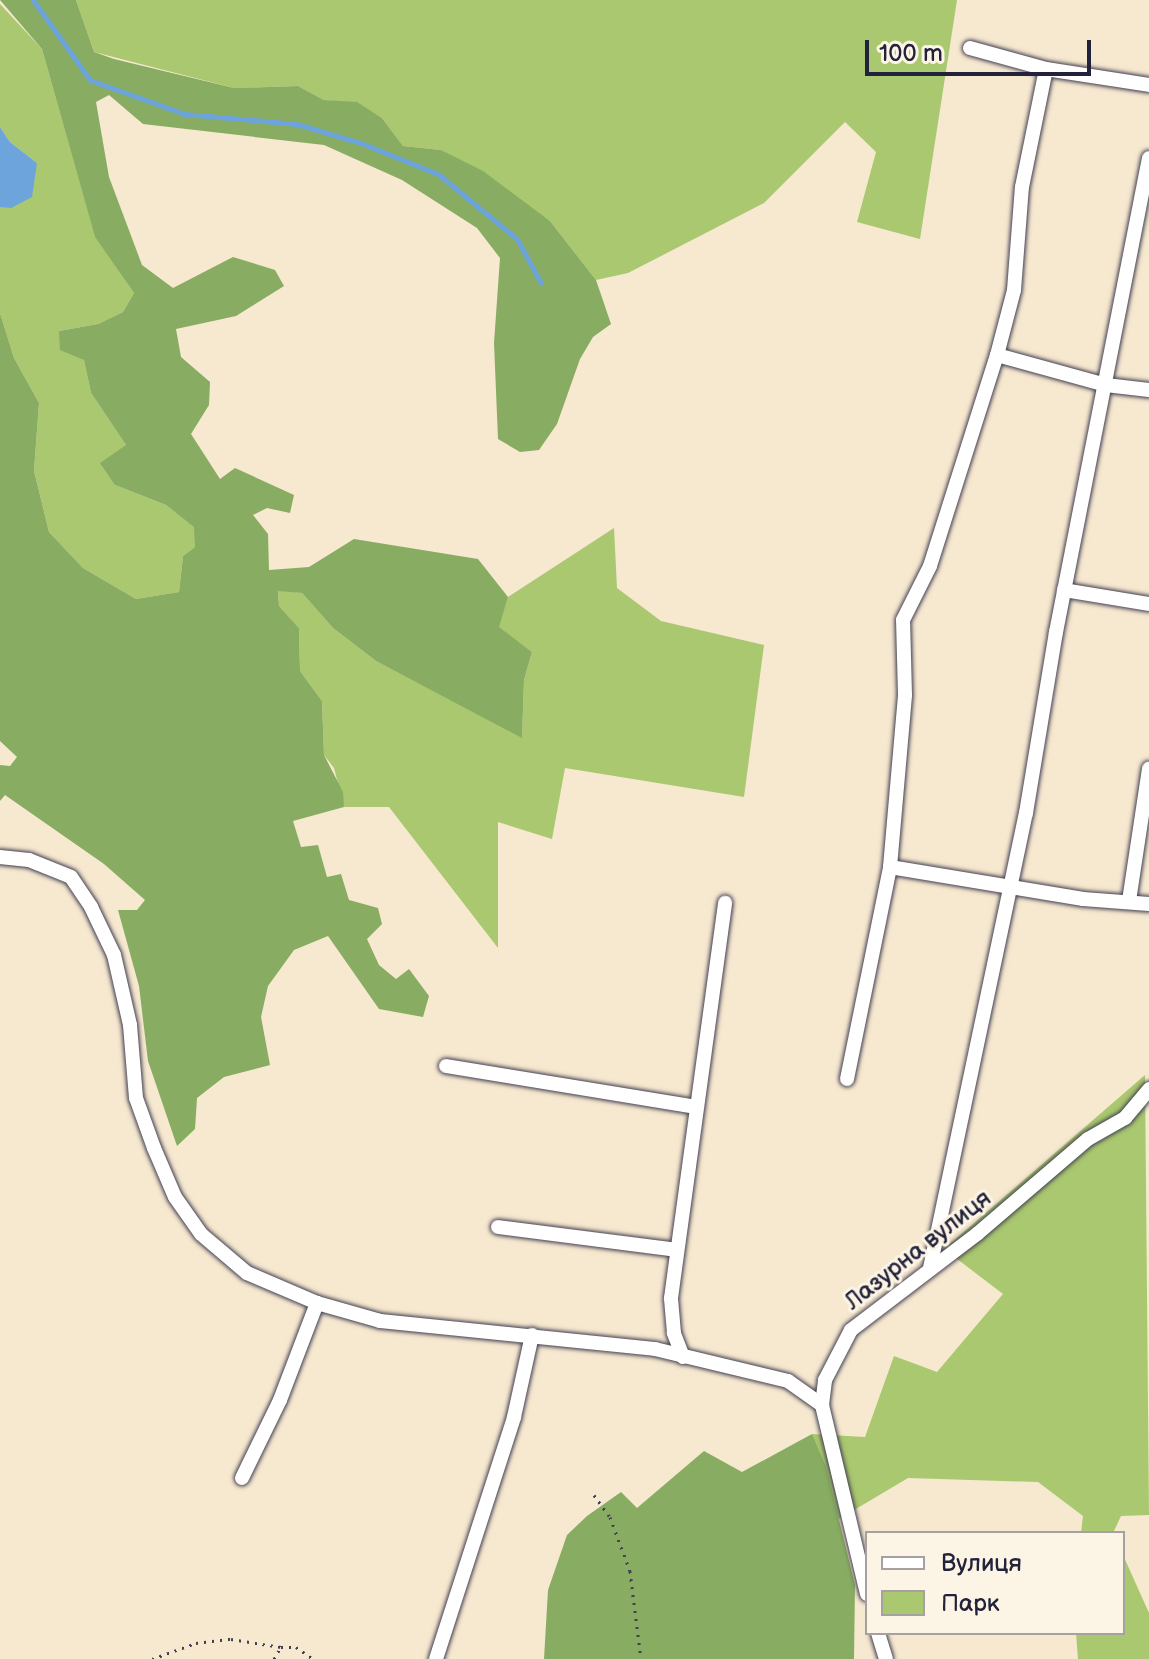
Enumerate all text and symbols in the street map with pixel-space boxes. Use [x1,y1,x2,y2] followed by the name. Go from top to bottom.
[869,24,1095,74] scale bar
[879,39,943,68] text: 100 m
[839,1184,997,1316] street label: Лазурна вулиця
[865,1531,1125,1635] legend
[941,1549,1022,1578] text: Вулиця
[941,1589,999,1618] text: Парк

